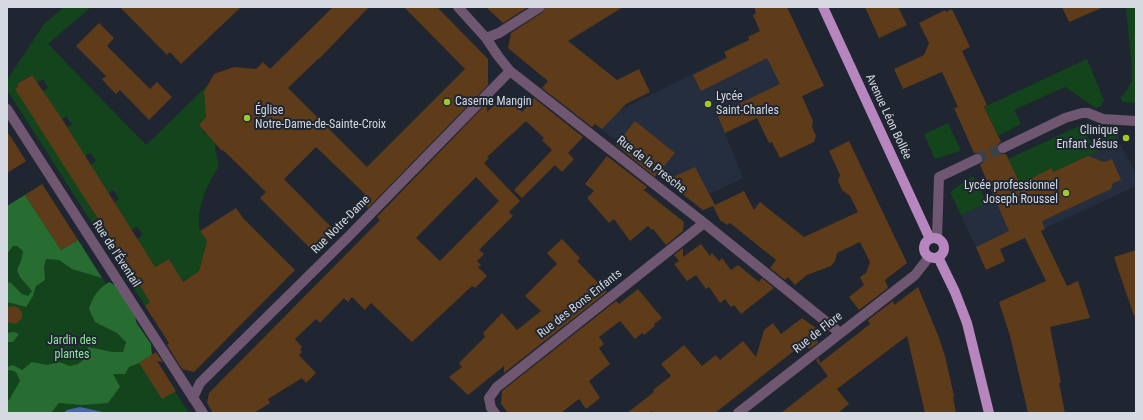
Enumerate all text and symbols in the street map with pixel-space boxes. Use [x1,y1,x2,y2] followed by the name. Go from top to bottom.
[862,72,914,162] street label: Avenue Léon Bollée
[716,90,779,118] place label: Lycée Saint-Charles
[455,95,532,109] place label: Caserne Mangin
[442,97,452,107] marker: Caserne Mangin
[703,99,713,109] marker: Lycée Saint-Charles
[255,104,386,132] place label: Église Notre-Dame-de-Sainte-Croix
[242,113,252,123] marker: Église Notre-Dame-de-Sainte-Croix
[1056,124,1118,152] place label: Clinique Enfant Jésus
[613,133,689,197] street label: Rue de la Presche
[1121,133,1131,143] marker: Clinique Enfant Jésus
[964,179,1058,207] place label: Lycée professionnel Joseph Roussel
[1061,188,1071,198] marker: Lycée professionnel Joseph Roussel
[309,193,373,257] street label: Rue Notre-Dame
[89,218,143,290] street label: Rue de l'Éventail
[535,267,625,341] street label: Rue des Bons Enfants
[790,309,846,357] street label: Rue de Flore
[47,334,97,362] park label: Jardin des plantes

